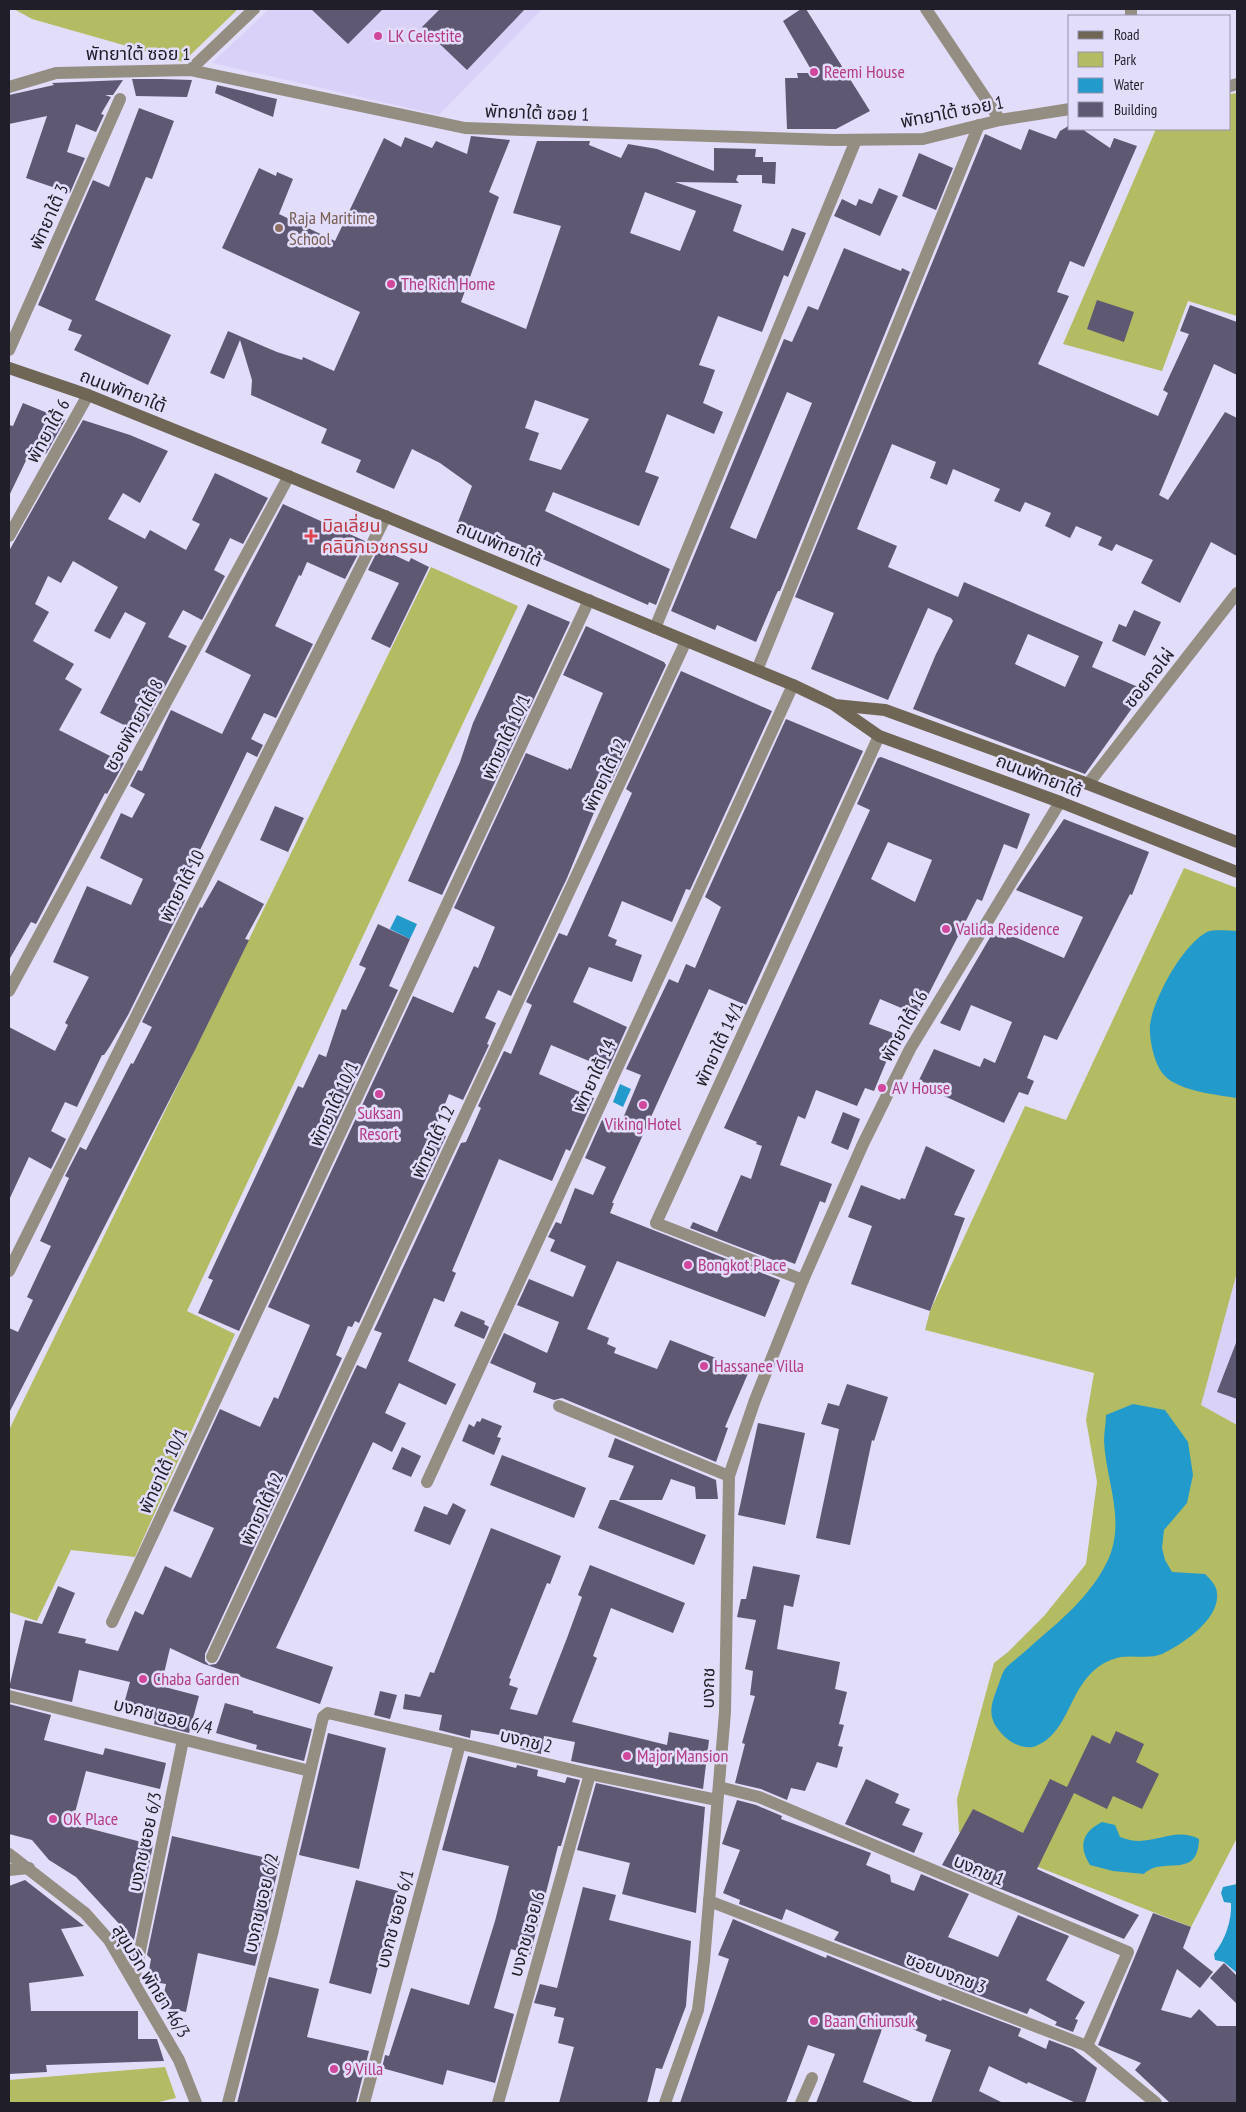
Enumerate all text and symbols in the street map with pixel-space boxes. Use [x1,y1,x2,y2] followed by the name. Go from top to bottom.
[1068,15,1231,130] legend
[388,24,462,47] place label: LK Celestite
[1114,25,1140,44] text: Road
[372,30,384,42] marker: LK Celestite
[86,42,190,65] street label: พัทยาใต้ ซอย 1
[1114,50,1136,69] text: Park
[824,60,905,83] place label: Reemi House
[808,66,820,78] marker: Reemi House
[1114,75,1145,94] text: Water
[898,90,1005,133] street label: พัทยาใต้ ซอย 1
[484,99,590,126] street label: พัทยาใต้ ซอย 1
[1114,100,1157,119] text: Building
[24,180,73,253] street label: พัทยาใต้ 3
[289,206,375,250] place label: Raja Maritime School
[273,222,285,234] marker: Raja Maritime School
[401,272,495,295] place label: The Rich Home
[385,278,397,290] marker: The Rich Home
[77,364,170,418] street label: ถนนพัทยาใต้
[21,395,75,467] street label: พัทยาใต้ 6
[322,513,428,558] place label: มิลเลี่ยน คลินิกเวชกรรม
[453,515,546,572] street label: ถนนพัทยาใต้
[304,529,318,543] marker: มิลเลี่ยน คลินิกเวชกรรม
[1118,643,1179,712] street label: ซอยกอไผ่
[99,675,168,774] street label: ซอยพัทยาใต้ 8
[476,691,535,783] street label: พัทยาใต้ 10/1
[578,735,631,815] street label: พัทยาใต้ 12
[993,749,1086,803] street label: ถนนพัทยาใต้
[154,846,209,926] street label: พัทยาใต้ 10
[955,917,1060,940] place label: Valida Residence
[940,923,952,935] marker: Valida Residence
[875,986,933,1065] street label: พัทยาใต้ 16
[689,998,748,1090] street label: พัทยาใต้ 14/1
[567,1036,620,1116] street label: พัทยาใต้ 14
[304,1058,363,1150] street label: พัทยาใต้ 10/1
[892,1076,950,1099] place label: AV House
[876,1082,888,1094] marker: AV House
[373,1088,385,1100] marker: Suksan Resort
[637,1099,649,1111] marker: Viking Hotel
[357,1101,401,1145] place label: Suksan Resort
[406,1102,459,1182] street label: พัทยาใต้ 12
[604,1112,682,1135] place label: Viking Hotel
[698,1253,786,1276] place label: Bongkot Place
[682,1259,694,1271] marker: Bongkot Place
[714,1354,804,1377] place label: Hassanee Villa
[698,1360,710,1372] marker: Hassanee Villa
[133,1425,192,1517] street label: พัทยาใต้ 10/1
[235,1469,288,1549] street label: พัทยาใต้ 12
[153,1667,239,1690] place label: Chaba Garden
[696,1667,719,1709] street label: บงกช
[137,1673,149,1685] marker: Chaba Garden
[111,1692,215,1739] street label: บงกช ซอย 6/4
[498,1723,555,1758] street label: บงกช 2
[637,1744,728,1767] place label: Major Mansion
[621,1750,633,1762] marker: Major Mansion
[123,1790,166,1894] street label: บงกช ซอย 6/3
[63,1807,118,1830] place label: OK Place
[47,1813,59,1825] marker: OK Place
[950,1849,1008,1891] street label: บงกช 1
[238,1851,283,1955] street label: บงกช ซอย 6/2
[370,1867,419,1971] street label: บงกช ซอย 6/1
[503,1888,550,1979] street label: บงกช ซอย 6
[107,1920,196,2042] street label: สุขุมวิท พัทยา 46/3
[903,1947,990,1998] street label: ซอยบงกช 3
[824,2009,915,2032] place label: Baan Chiunsuk
[808,2015,820,2027] marker: Baan Chiunsuk
[344,2057,383,2080] place label: 9 Villa
[328,2063,340,2075] marker: 9 Villa

